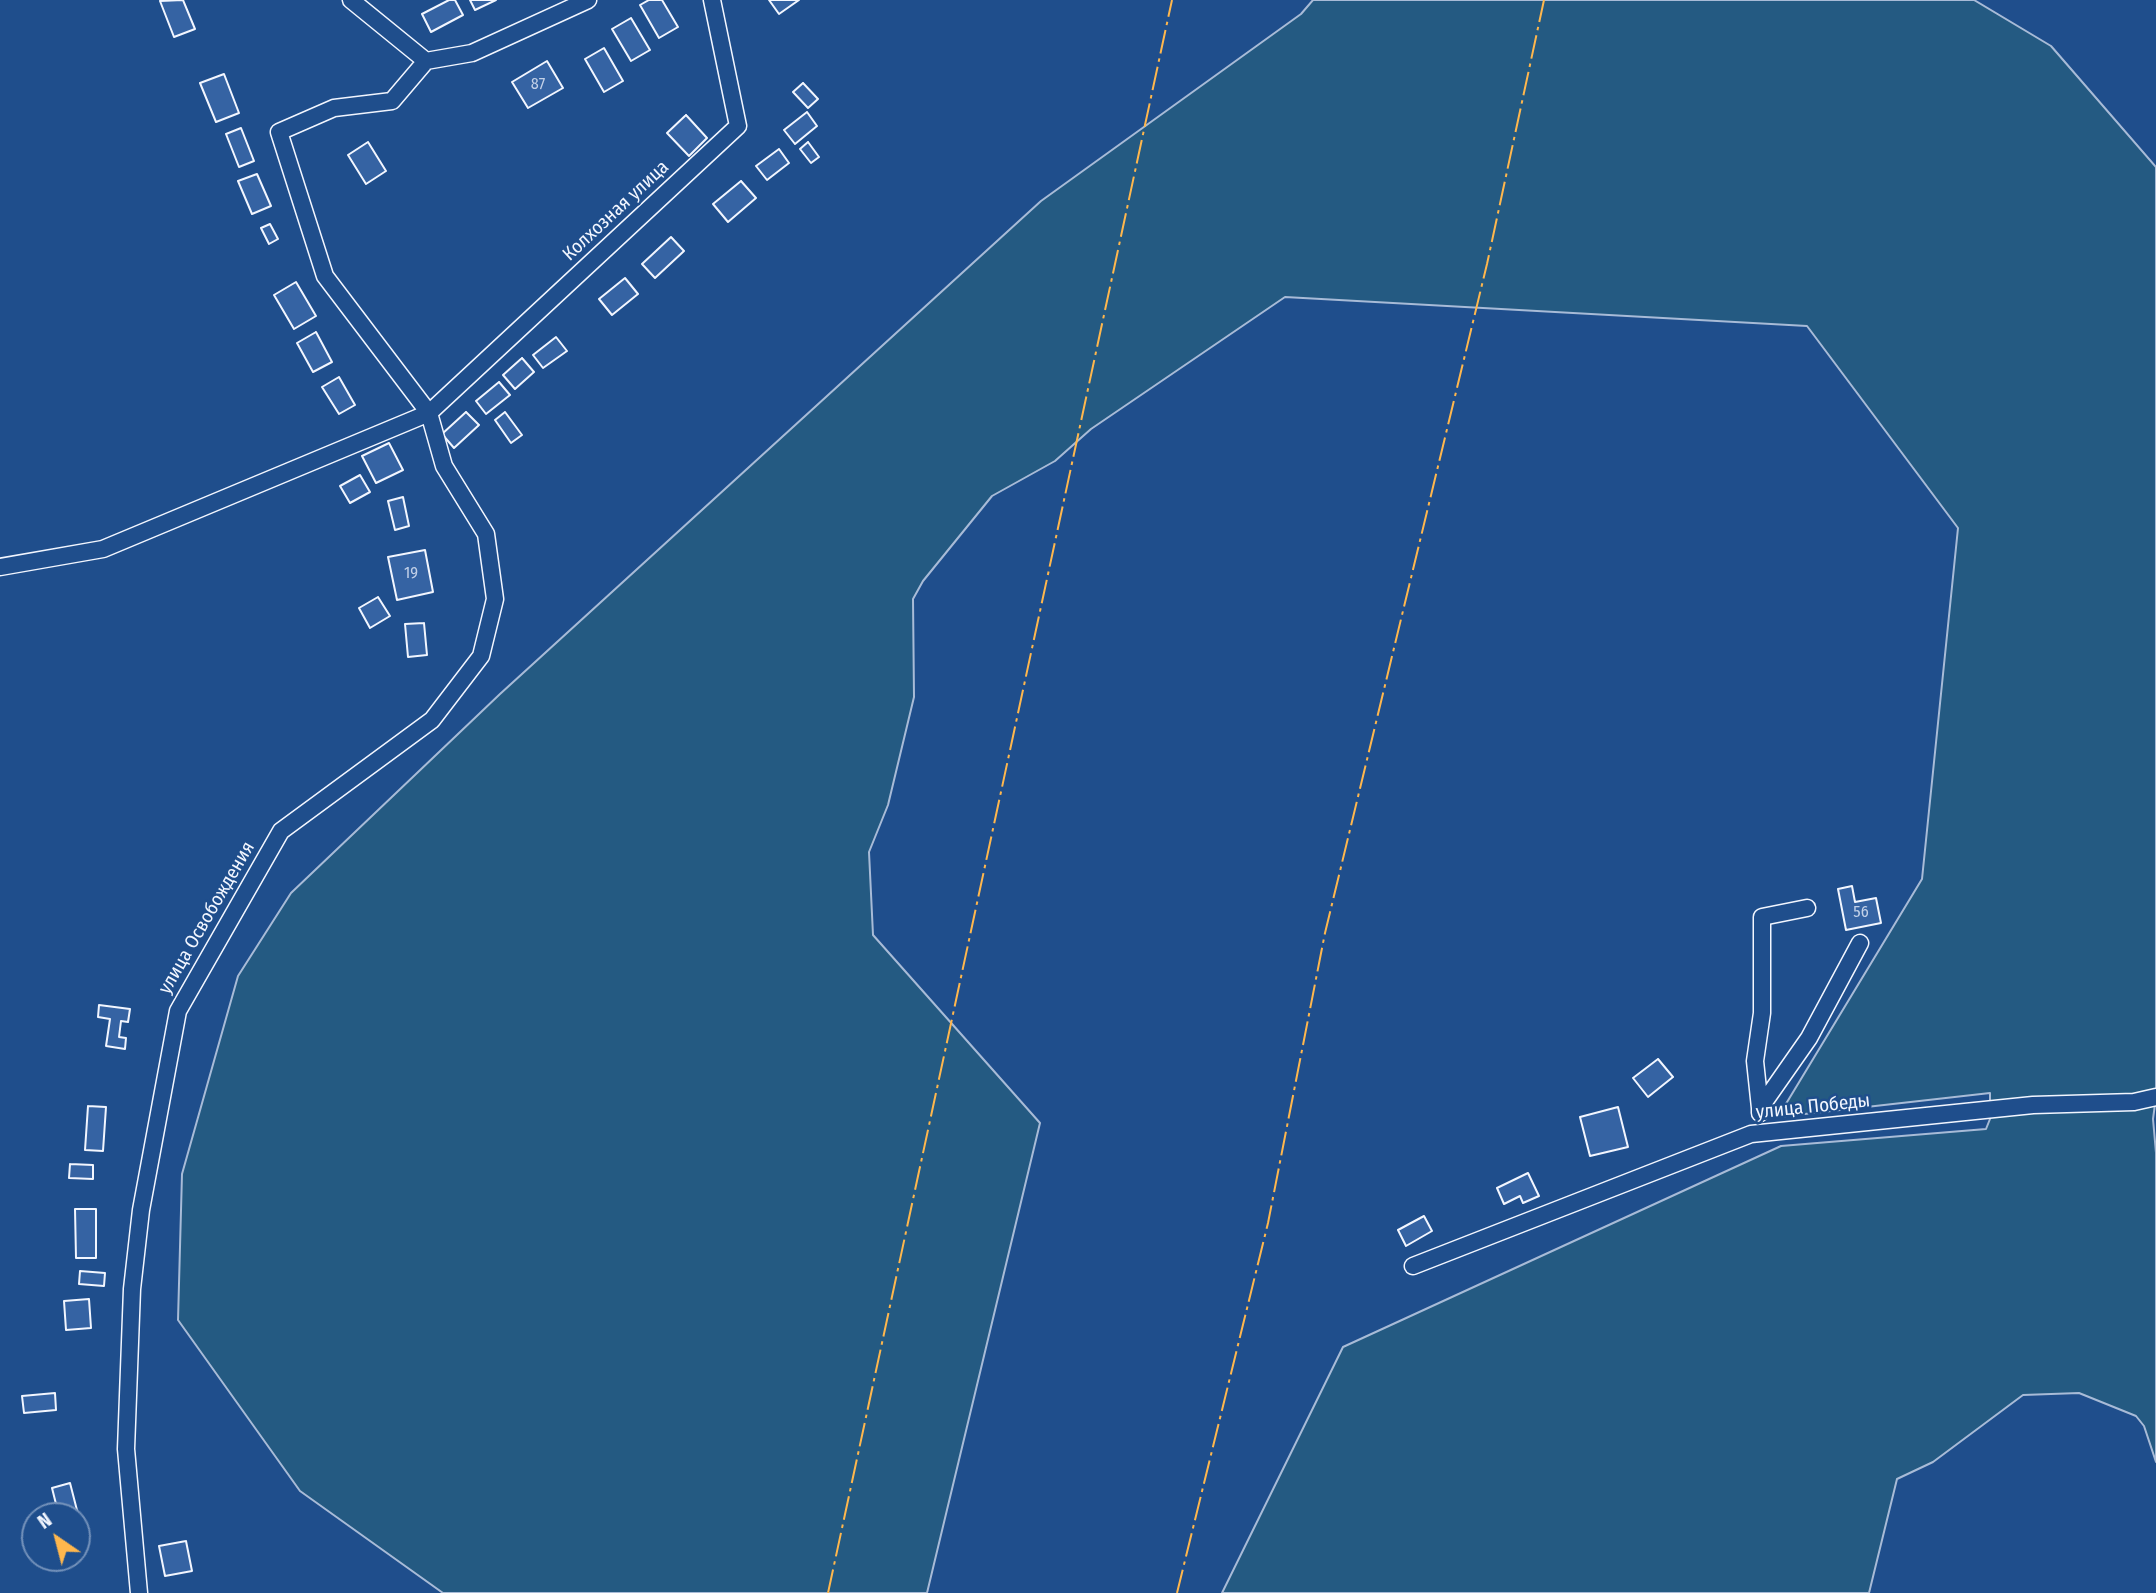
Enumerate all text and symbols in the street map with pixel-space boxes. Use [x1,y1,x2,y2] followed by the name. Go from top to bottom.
[531,75,545,95] house number: 87
[558,156,674,266] street label: Колхозная улица
[404,564,418,584] house number: 19
[154,838,260,998] street label: улица Освобождения
[1853,903,1869,923] house number: 56
[1755,1090,1871,1124] street label: улица Победы
[21,1502,91,1572] north arrow
[34,1508,56,1534] text: N

